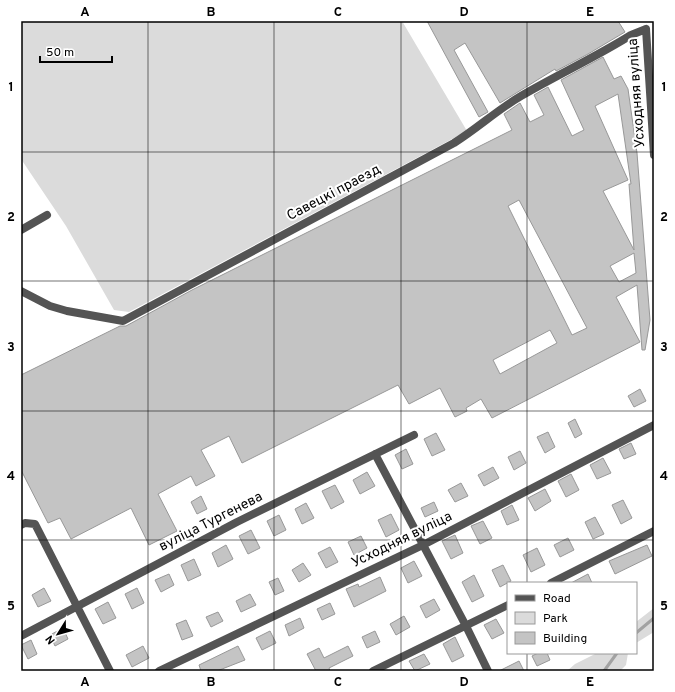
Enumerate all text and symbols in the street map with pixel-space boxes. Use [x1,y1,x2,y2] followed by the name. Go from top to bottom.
[80,5,90,21] text: A
[207,5,216,21] text: B
[334,5,342,21] text: C
[459,5,469,21] text: D
[586,5,594,21] text: E
[40,38,112,64] scale bar
[625,38,649,148] street label: Усходняя вуліца
[46,45,74,61] text: 50 m
[8,80,14,96] text: 1
[661,80,667,96] text: 1
[284,161,384,225] street label: Савецкі праезд
[7,210,15,226] text: 2
[660,210,668,226] text: 2
[7,340,15,356] text: 3
[660,340,668,356] text: 3
[7,469,15,485] text: 4
[660,469,668,485] text: 4
[156,489,266,555] street label: вуліца Тургенева
[349,508,455,572] street label: Усходняя вуліца
[507,582,637,654] legend
[543,591,571,607] text: Road
[7,599,15,615] text: 5
[660,599,668,615] text: 5
[543,611,568,627] text: Park
[38,614,78,654] north arrow
[543,631,587,647] text: Building
[43,632,59,647] text: N
[80,675,90,691] text: A
[207,675,216,691] text: B
[334,675,342,691] text: C
[459,675,469,691] text: D
[586,675,594,691] text: E

